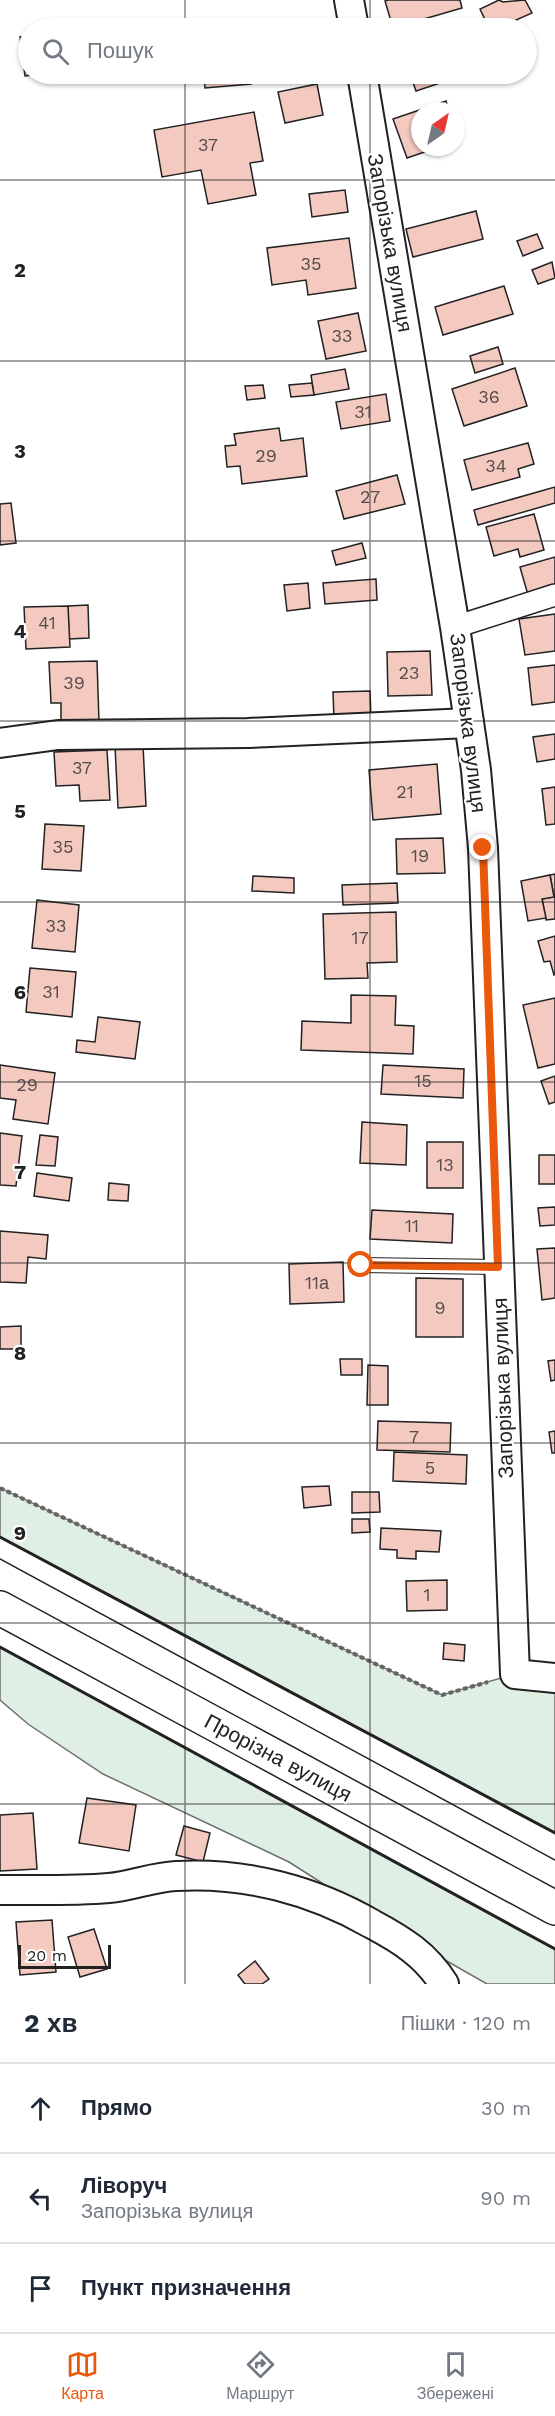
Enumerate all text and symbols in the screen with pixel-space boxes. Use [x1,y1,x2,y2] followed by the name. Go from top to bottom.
[18,18,537,84] search box
[39,35,72,68] icon: search
[87,38,153,63] text: Пошук
[411,102,465,156] north arrow
[198,134,218,155] house number: 37
[362,152,419,334] street label: Запорізька вулиця
[301,253,321,274] house number: 35
[14,258,26,282] text: 2
[332,325,353,346] house number: 33
[478,386,500,407] house number: 36
[354,401,372,422] house number: 31
[14,439,26,463] text: 3
[255,445,277,466] house number: 29
[485,455,507,476] house number: 34
[360,486,380,507] house number: 27
[38,612,56,633] house number: 41
[14,619,27,643] text: 4
[445,632,492,814] street label: Запорізька вулиця
[399,662,420,683] house number: 23
[63,672,85,693] house number: 39
[72,757,92,778] house number: 37
[396,781,414,802] house number: 21
[14,799,26,823] text: 5
[469,834,495,860] route end
[53,836,73,857] house number: 35
[411,845,429,866] house number: 19
[46,915,67,936] house number: 33
[351,927,369,948] house number: 17
[14,980,26,1004] text: 6
[42,981,60,1002] house number: 31
[414,1070,432,1091] house number: 15
[16,1074,38,1095] house number: 29
[436,1154,454,1175] house number: 13
[14,1160,26,1184] text: 7
[405,1215,419,1236] house number: 11
[347,1251,373,1277] route start
[305,1272,330,1293] house number: 11а
[434,1297,446,1318] house number: 9
[487,1297,518,1479] street label: Запорізька вулиця
[14,1341,26,1365] text: 8
[409,1426,419,1447] house number: 7
[425,1457,435,1478] house number: 5
[14,1521,26,1545] text: 9
[423,1584,431,1605] house number: 1
[200,1708,356,1807] street label: Прорізна вулиця
[18,1942,111,1970] scale bar
[27,1946,67,1965] text: 20 m
[24,2008,77,2038] text: 2 хв
[401,2011,531,2035] text: Пішки · 120 m
[24,2092,57,2125] icon: ahead
[81,2095,152,2120] text: Прямо
[481,2096,531,2120] text: 30 m
[81,2173,167,2198] text: Ліворуч
[24,2182,57,2215] icon: left
[480,2186,531,2210] text: 90 m
[81,2199,253,2223] text: Запорізька вулиця
[24,2272,57,2305] icon: arrive
[81,2275,291,2300] text: Пункт призначення
[61,2348,104,2403] tab: Карта
[226,2348,294,2403] tab: Маршрут
[417,2348,494,2403] tab: Збережені

